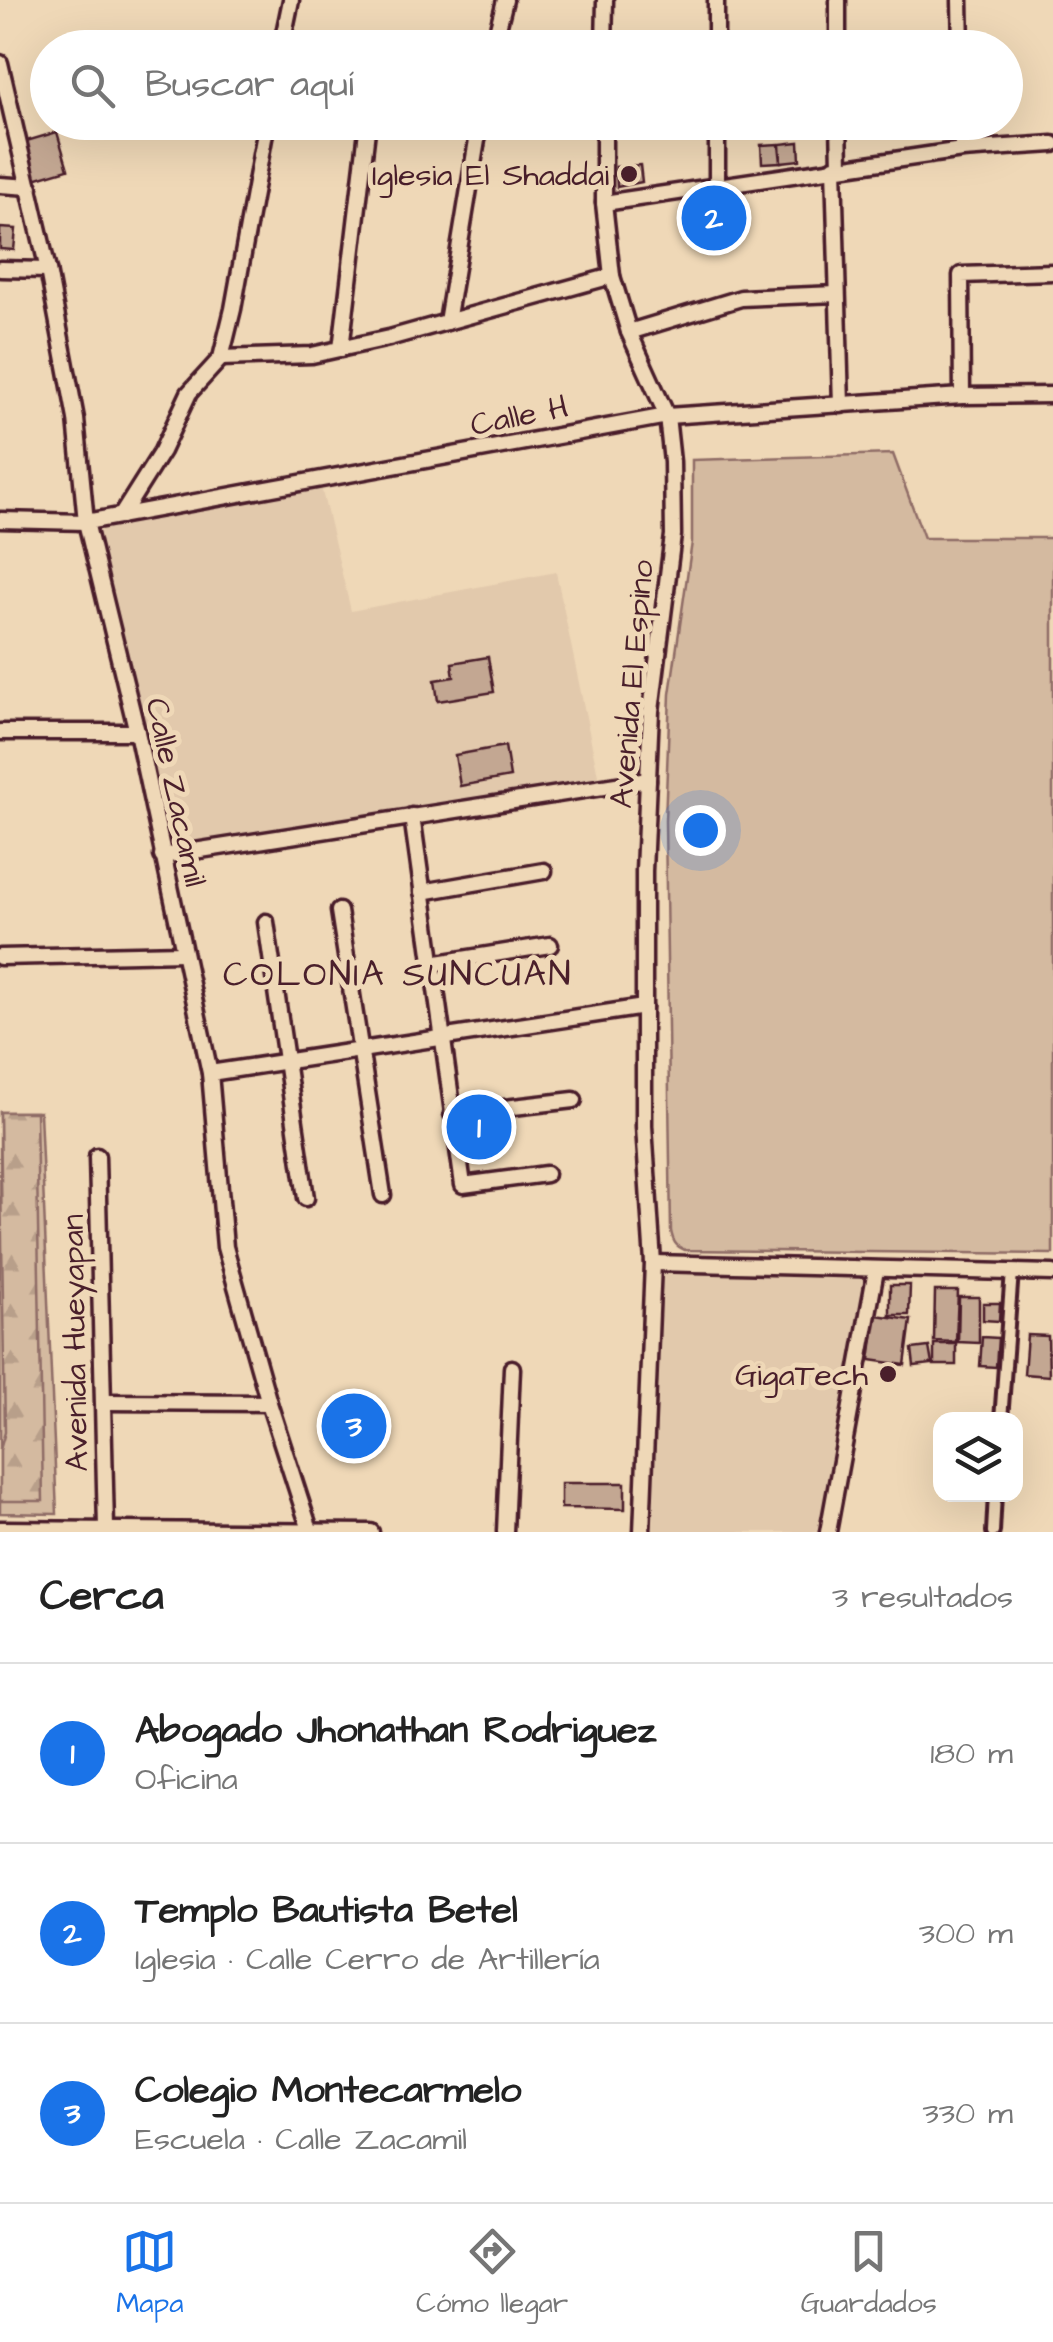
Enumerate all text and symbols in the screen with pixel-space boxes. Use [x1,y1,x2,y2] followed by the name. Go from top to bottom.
[30,30,1023,140] search box
[65,58,120,113] icon: search
[145,59,354,111] text: Buscar aquí
[372,153,609,198] place label: Iglesia El Shaddai
[618,163,640,185] marker: Iglesia El Shaddai
[682,180,746,256] pin: 2
[467,385,572,448] street label: Calle H
[599,558,666,810] street label: Avenida El Espino
[134,694,217,891] street label: Calle Zacamil
[675,805,726,856] your location
[223,950,573,999] district label: COLONIA SUNCUAN
[446,1090,512,1164] pin: 1
[51,1214,100,1472] street label: Avenida Hueyapan
[735,1353,868,1398] place label: GigaTech
[877,1363,899,1385] marker: GigaTech
[322,1388,386,1464] pin: 3
[933,1412,1023,1502] map controls
[933,1412,1023,1502] button: layers
[40,1568,164,1626] text: Cerca
[832,1575,1013,1620] text: 3 resultados
[135,1705,656,1757] text: Abogado Jhonathan Rodriguez
[70,1731,75,1776] text: 1
[930,1731,1013,1776] text: 180 m
[135,1757,238,1802] text: Oficina
[135,1885,518,1937] text: Templo Bautista Betel
[63,1911,82,1956] text: 2
[919,1911,1013,1956] text: 300 m
[135,1937,600,1982] text: Iglesia · Calle Cerro de Artillería
[135,2065,521,2117] text: Colegio Montecarmelo
[64,2091,81,2136] text: 3
[923,2091,1013,2136] text: 330 m
[135,2117,467,2162] text: Escuela · Calle Zacamil
[116,2224,183,2323] tab: Mapa
[416,2224,568,2323] tab: Cómo llegar
[801,2224,937,2323] tab: Guardados

